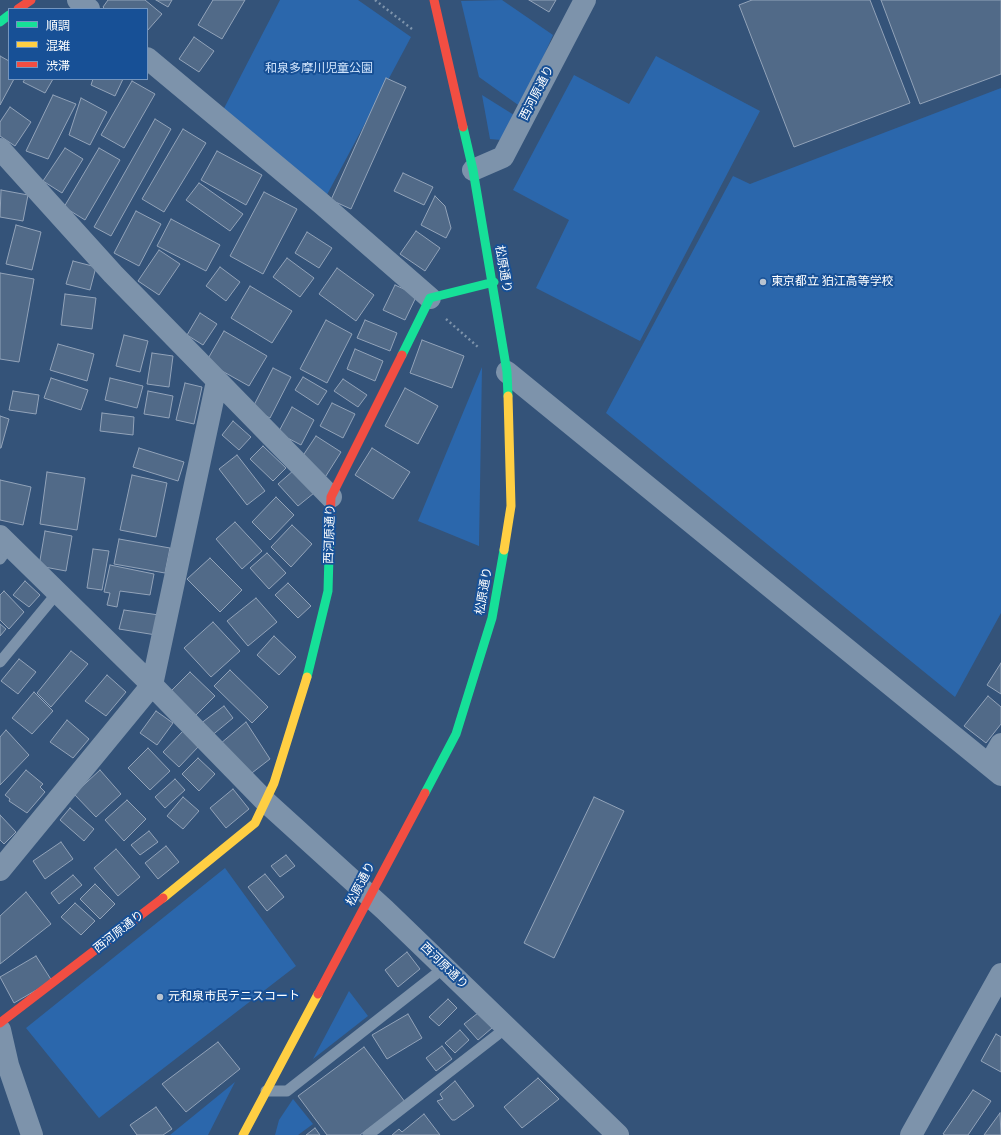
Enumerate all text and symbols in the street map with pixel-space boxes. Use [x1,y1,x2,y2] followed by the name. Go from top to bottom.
[8,8,148,80] legend
[46,19,70,33] text: 順調
[46,39,70,53] text: 混雑
[46,59,70,73] text: 渋滞
[265,62,373,76] park label: 和泉多摩川児童公園
[517,63,557,123] street label: 西河原通り
[492,244,514,294] street label: 松原通り
[771,275,894,289] place label: 東京都立 狛江高等学校
[758,277,768,287] marker: 東京都立 狛江高等学校
[322,504,338,564] street label: 西河原通り
[473,566,495,616] street label: 松原通り
[343,859,379,909] street label: 松原通り
[91,908,147,956] street label: 西河原通り
[417,940,471,992] street label: 西河原通り
[168,990,300,1004] place label: 元和泉市民テニスコート
[155,992,165,1002] marker: 元和泉市民テニスコート

